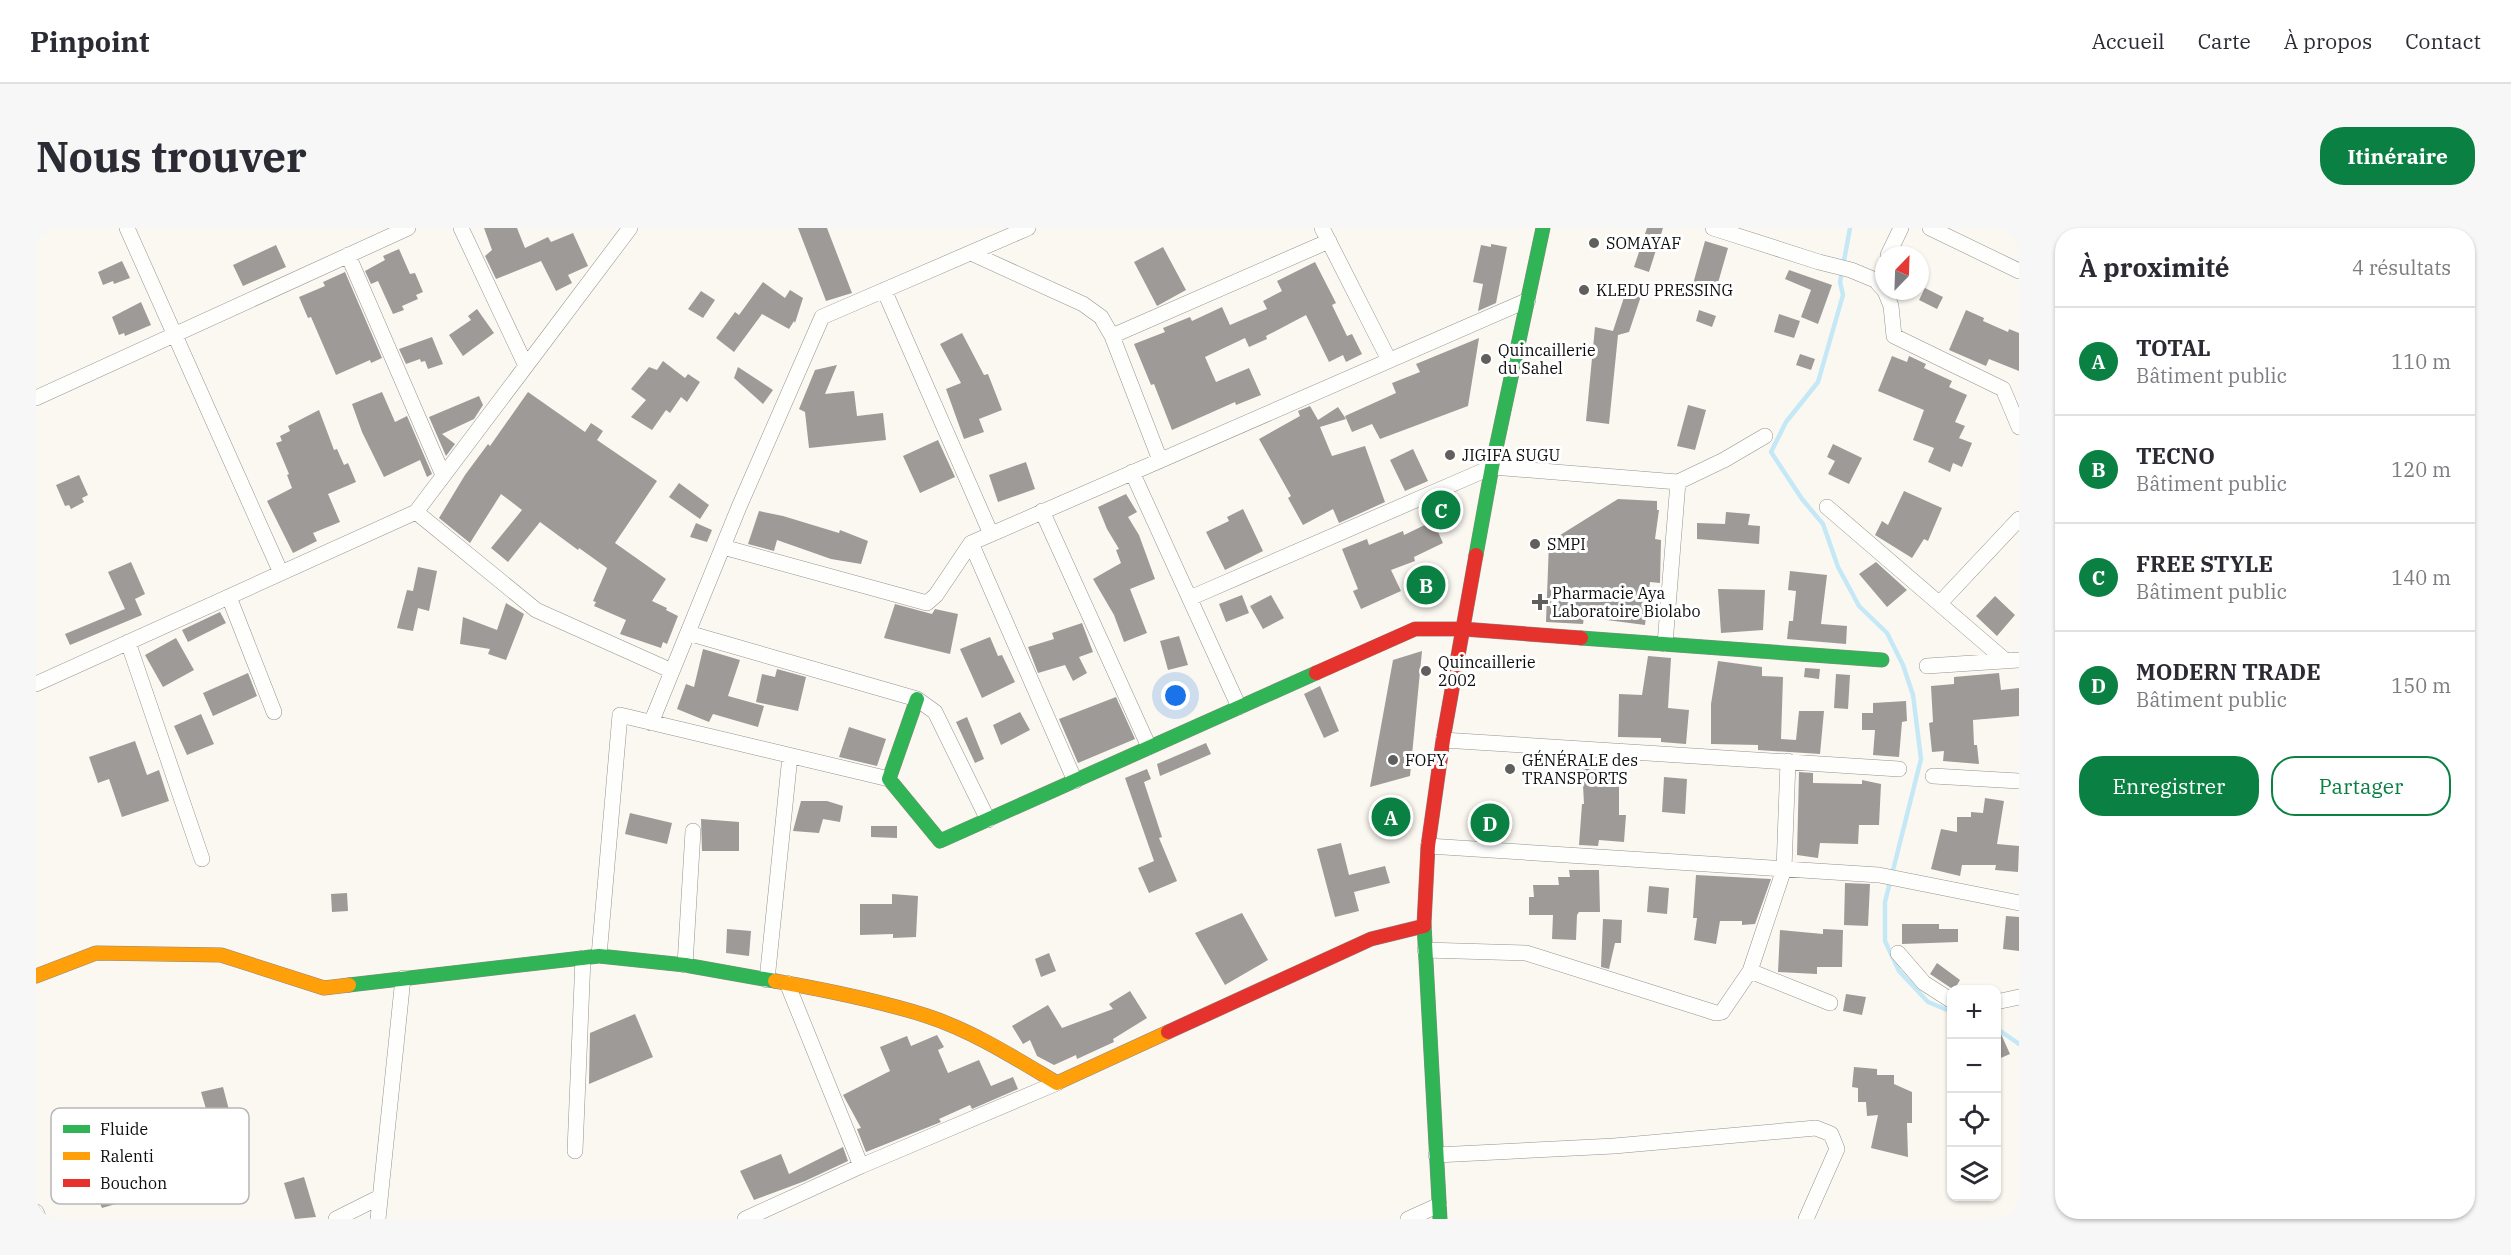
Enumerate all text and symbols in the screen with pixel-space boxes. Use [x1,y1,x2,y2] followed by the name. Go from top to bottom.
[30,23,150,60] text: Pinpoint
[2092,27,2165,55] text: Accueil
[2198,27,2251,55] text: Carte
[2284,27,2372,55] text: À propos
[2405,27,2481,55] text: Contact
[2320,127,2475,185] button: Itinéraire
[36,129,307,184] text: Nous trouver
[1606,233,1681,253] place label: SOMAYAF
[1587,236,1601,250] marker: SOMAYAF
[1875,246,1929,300] north arrow
[2079,250,2230,284] text: À proximité
[2352,254,2451,281] text: 4 résultats
[1596,280,1733,300] place label: KLEDU PRESSING
[1577,283,1591,297] marker: KLEDU PRESSING
[2136,333,2211,362] text: TOTAL
[1498,340,1596,378] place label: Quincaillerie du Sahel
[2092,348,2105,375] text: A
[2391,348,2451,375] text: 110 m
[1479,352,1493,366] marker: Quincaillerie du Sahel
[2136,362,2287,389] text: Bâtiment public
[2136,441,2215,470] text: TECNO
[1462,445,1560,465] place label: JIGIFA SUGU
[1443,448,1457,462] marker: JIGIFA SUGU
[2091,456,2106,483] text: B
[2391,456,2451,483] text: 120 m
[2136,470,2287,497] text: Bâtiment public
[1422,488,1460,532] pin: C
[1547,534,1586,554] place label: SMPI
[1528,537,1542,551] marker: SMPI
[2136,549,2273,578] text: FREE STYLE
[1406,562,1446,608] pin: B
[2092,564,2105,591] text: C
[2391,564,2451,591] text: 140 m
[2136,578,2287,605] text: Bâtiment public
[1552,583,1701,621] place label: Pharmacie Aya Laboratoire Biolabo
[1533,595,1547,609] marker: Pharmacie Aya Laboratoire Biolabo
[1438,652,1536,690] place label: Quincaillerie 2002
[2136,657,2321,686] text: MODERN TRADE
[1419,664,1433,678] marker: Quincaillerie 2002
[2091,672,2106,699] text: D
[2391,672,2451,699] text: 150 m
[1161,681,1190,710] your location
[2136,686,2287,713] text: Bâtiment public
[1522,749,1638,788] place label: GÉNÉRALE des TRANSPORTS
[1405,750,1446,770] place label: FOFY
[1386,753,1400,767] marker: FOFY
[2079,756,2259,816] button: Enregistrer
[2271,756,2451,816] button: Partager
[1503,762,1517,776] marker: GÉNÉRALE des TRANSPORTS
[1372,794,1410,840] pin: A
[1470,800,1510,846] pin: D
[1947,985,2001,1201] map controls
[1947,985,2001,1039] button: +
[1947,1039,2001,1093] button: −
[1947,1093,2001,1147] button: locate
[51,1108,249,1204] legend
[100,1119,148,1139] text: Fluide
[100,1146,154,1166] text: Ralenti
[1947,1147,2001,1201] button: layers
[100,1173,167,1193] text: Bouchon

